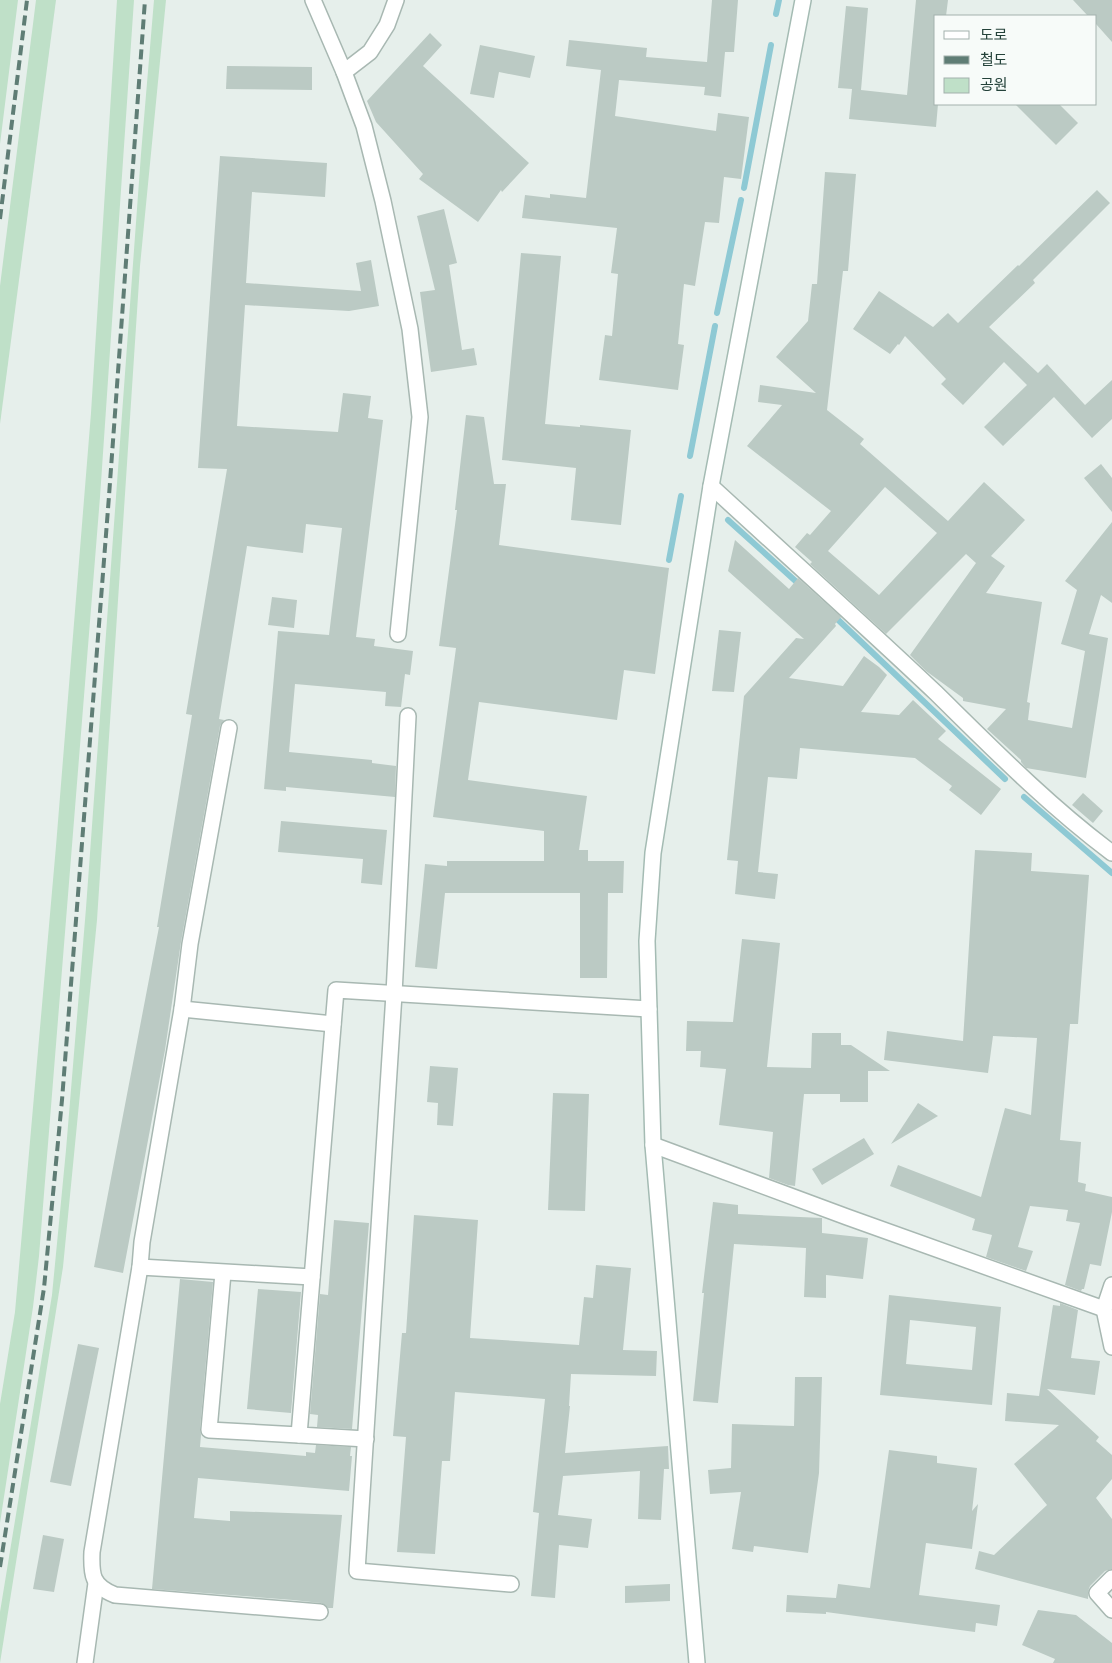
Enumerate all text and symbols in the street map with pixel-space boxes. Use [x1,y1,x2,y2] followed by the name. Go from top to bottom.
[934,15,1097,105] legend
[980,25,1008,44] text: 도로
[980,50,1008,69] text: 철도
[980,75,1008,94] text: 공원

